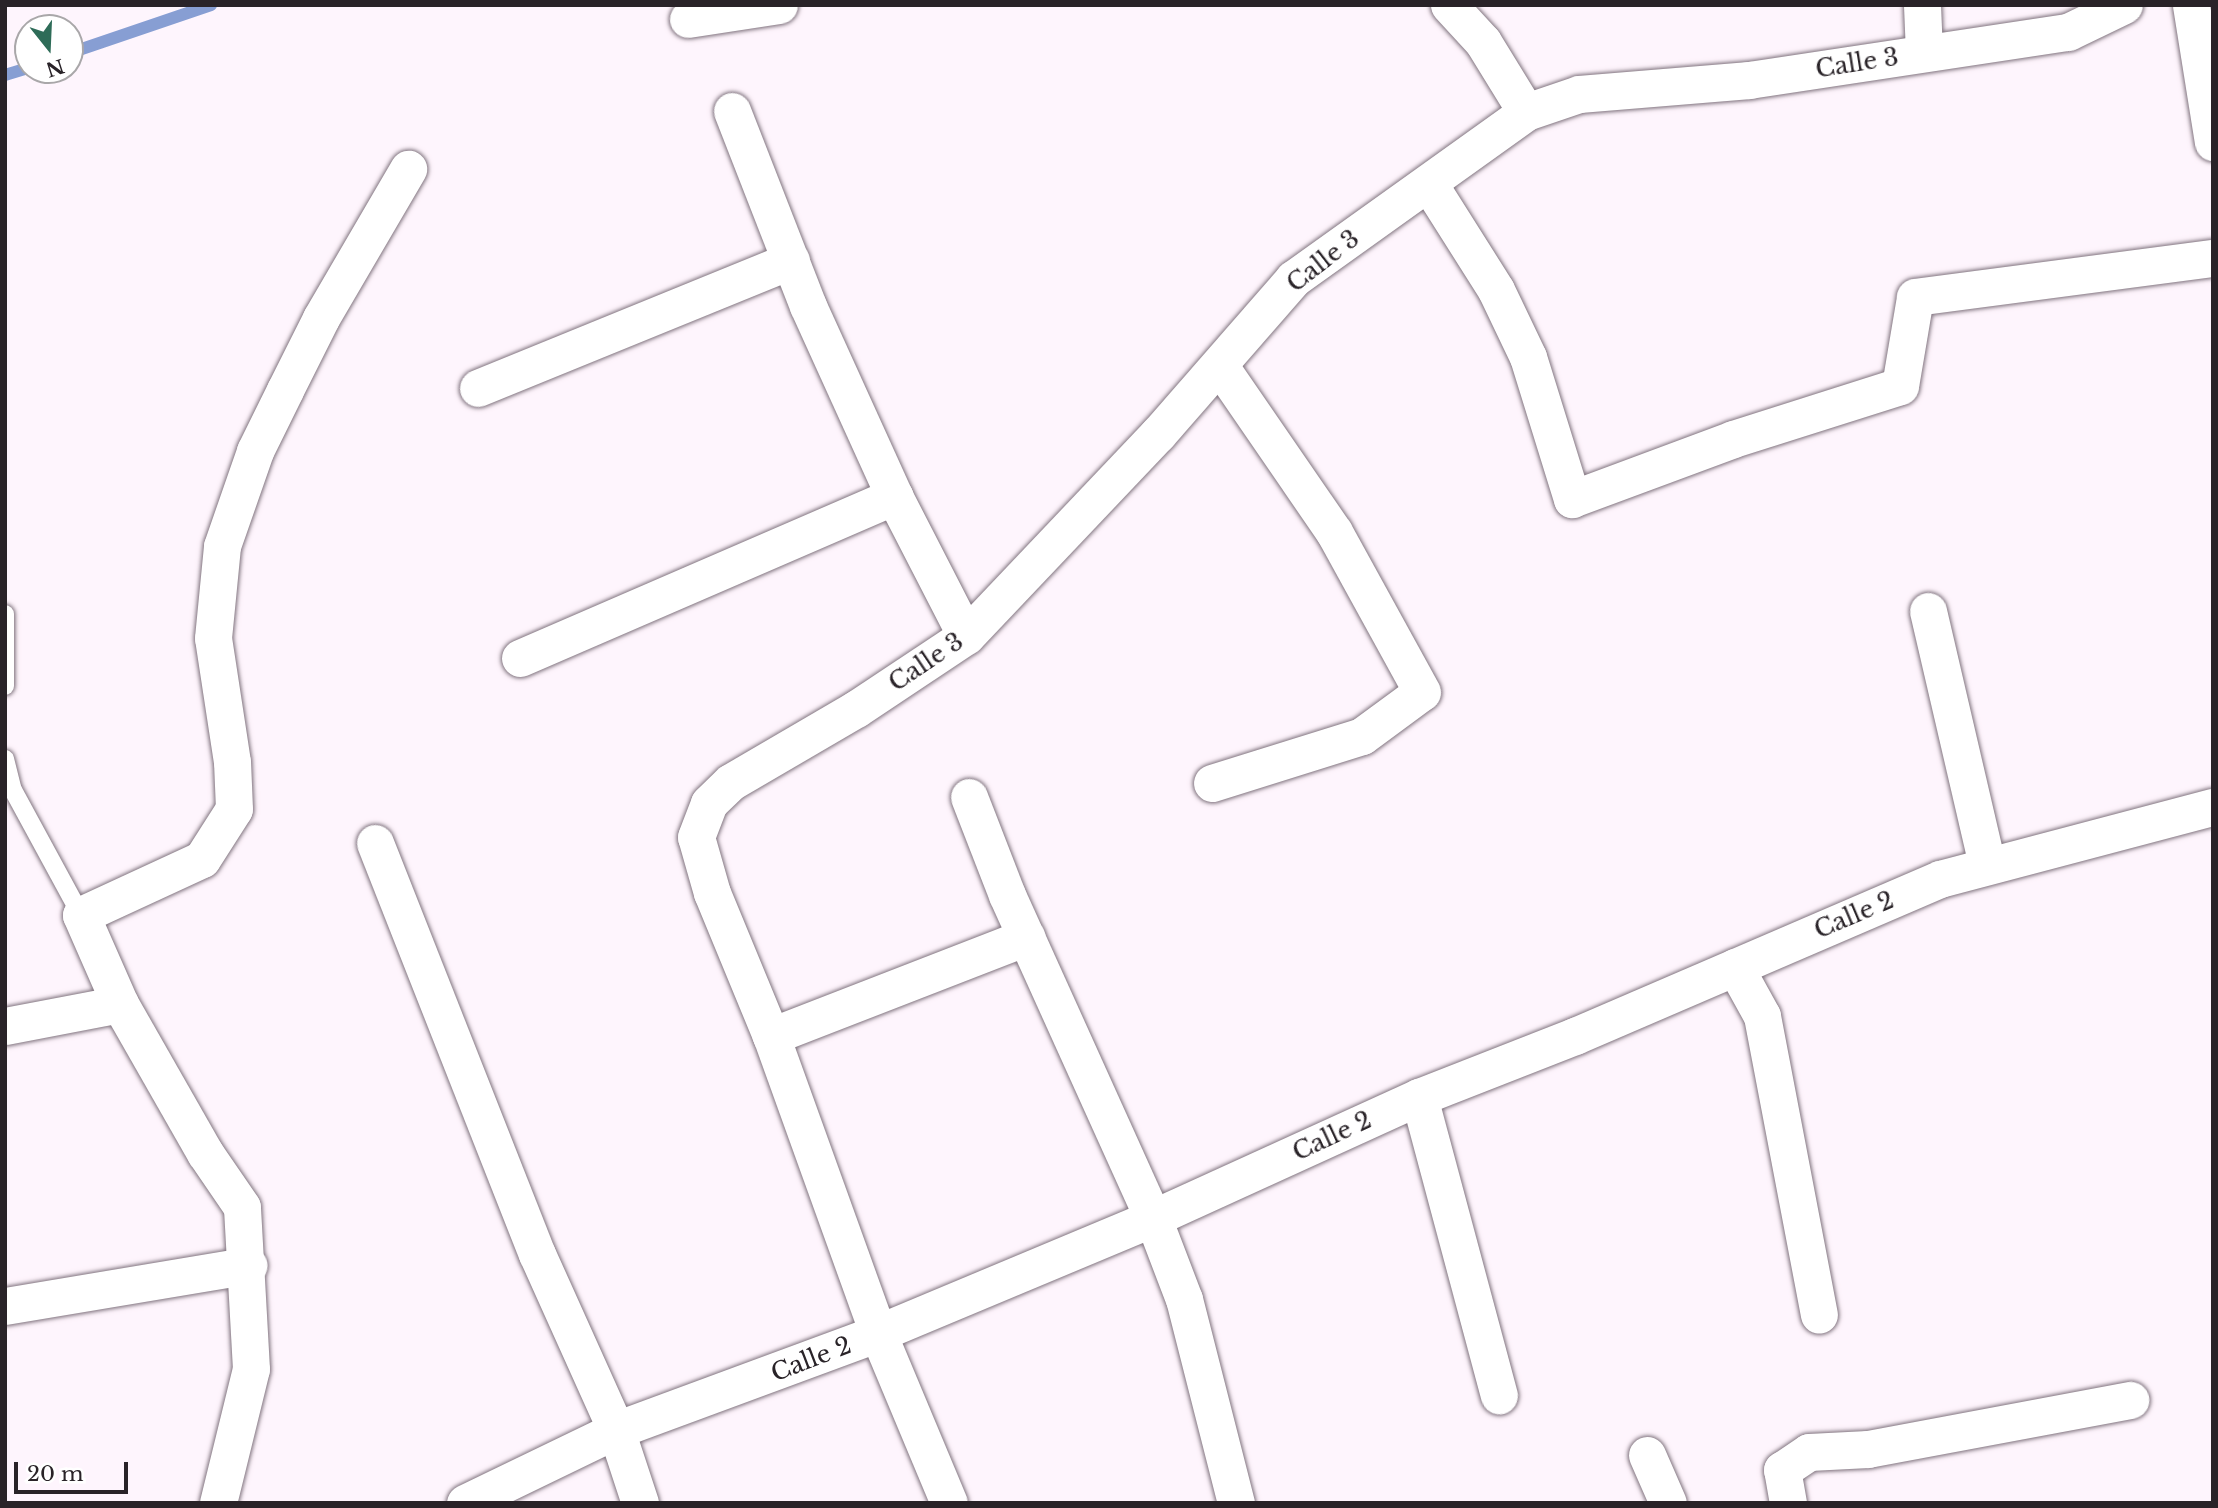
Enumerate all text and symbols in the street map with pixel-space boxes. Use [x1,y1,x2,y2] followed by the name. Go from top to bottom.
[14,14,84,84] north arrow
[1813,42,1901,84] street label: Calle 3
[43,54,67,81] text: N
[1281,224,1365,298] street label: Calle 3
[883,627,969,697] street label: Calle 3
[1810,885,1898,945] street label: Calle 2
[1288,1105,1376,1167] street label: Calle 2
[767,1331,855,1387] street label: Calle 2
[18,1448,131,1492] scale bar
[27,1461,84,1487] text: 20 m

